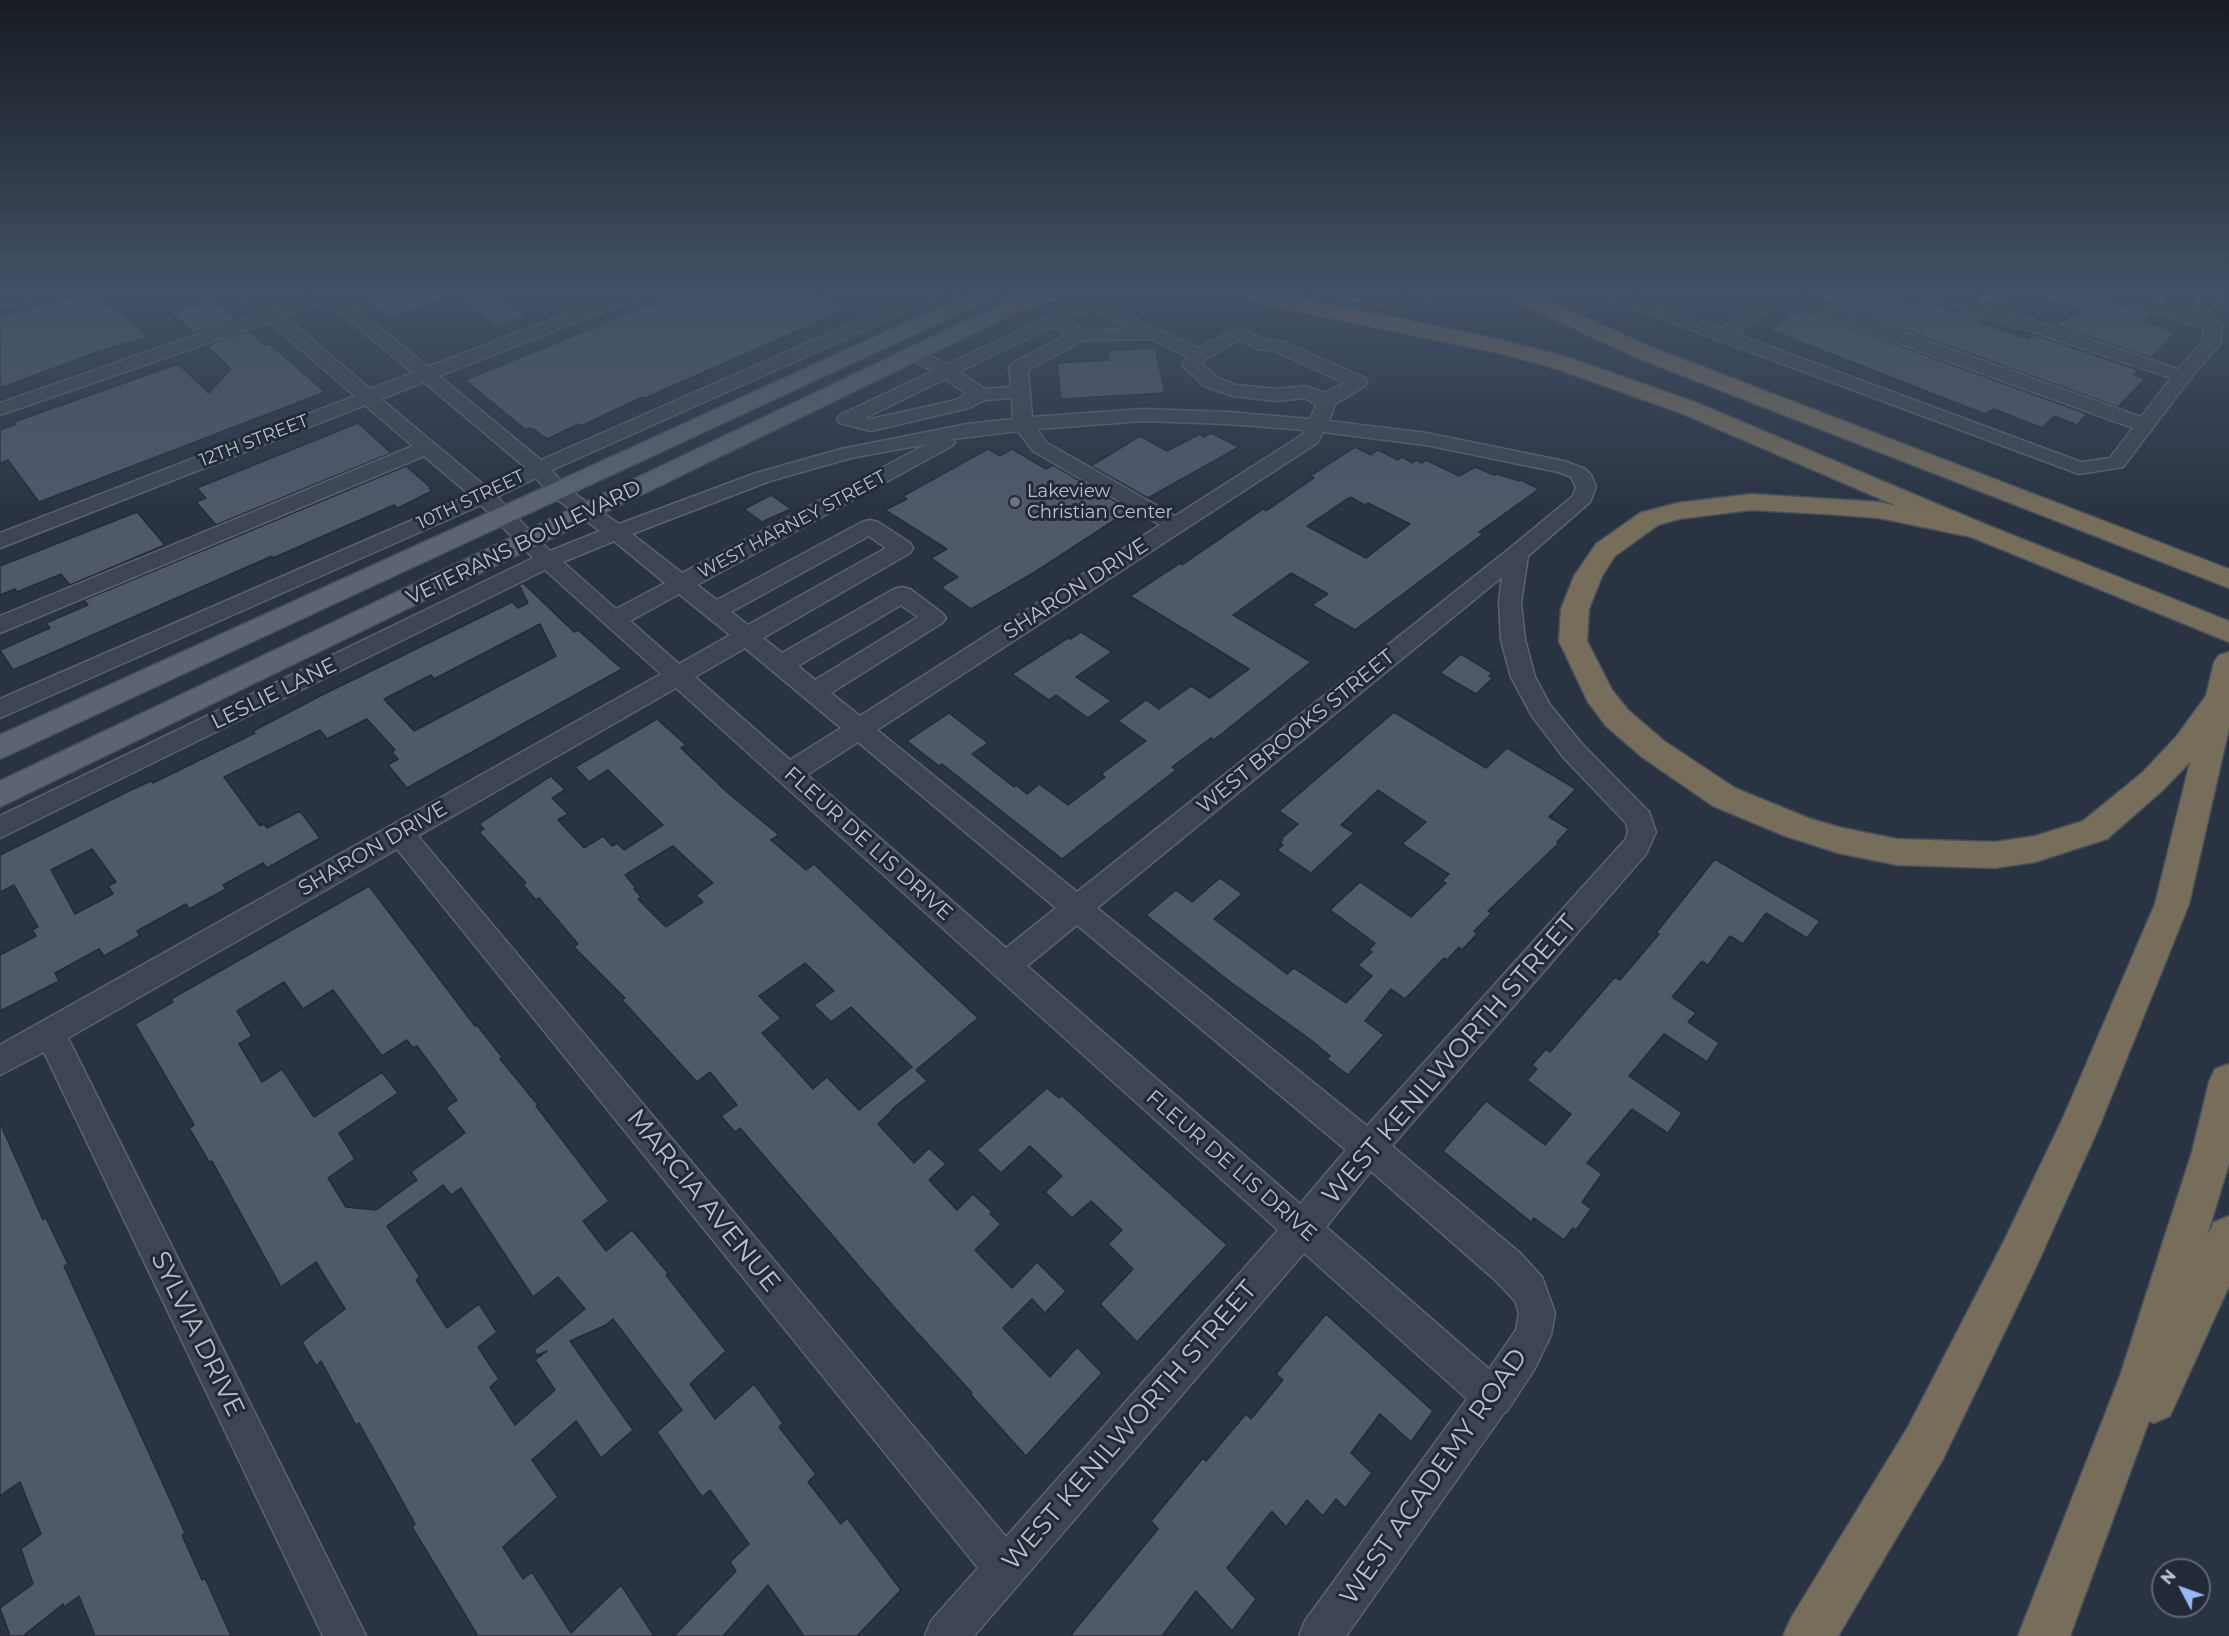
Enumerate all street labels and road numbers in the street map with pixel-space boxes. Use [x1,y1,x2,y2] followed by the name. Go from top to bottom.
[196,410,312,472] street label: 12TH STREET
[414,466,528,534] street label: 10TH STREET
[694,466,890,584] street label: WEST HARNEY STREET
[403,475,645,611] street label: VETERANS BOULEVARD
[999,533,1153,645] street label: SHARON DRIVE
[1192,645,1400,819] street label: WEST BROOKS STREET
[207,653,341,735] street label: LESLIE LANE
[779,762,957,926] street label: FLEUR DE LIS DRIVE
[294,796,452,902] street label: SHARON DRIVE
[1316,909,1584,1211] street label: WEST KENILWORTH STREET
[1140,1085,1322,1247] street label: FLEUR DE LIS DRIVE
[620,1103,786,1299] street label: MARCIA AVENUE
[144,1246,250,1422] street label: SYLVIA DRIVE
[996,1275,1264,1577] street label: WEST KENILWORTH STREET
[1334,1343,1534,1611] street label: WEST ACADEMY ROAD

